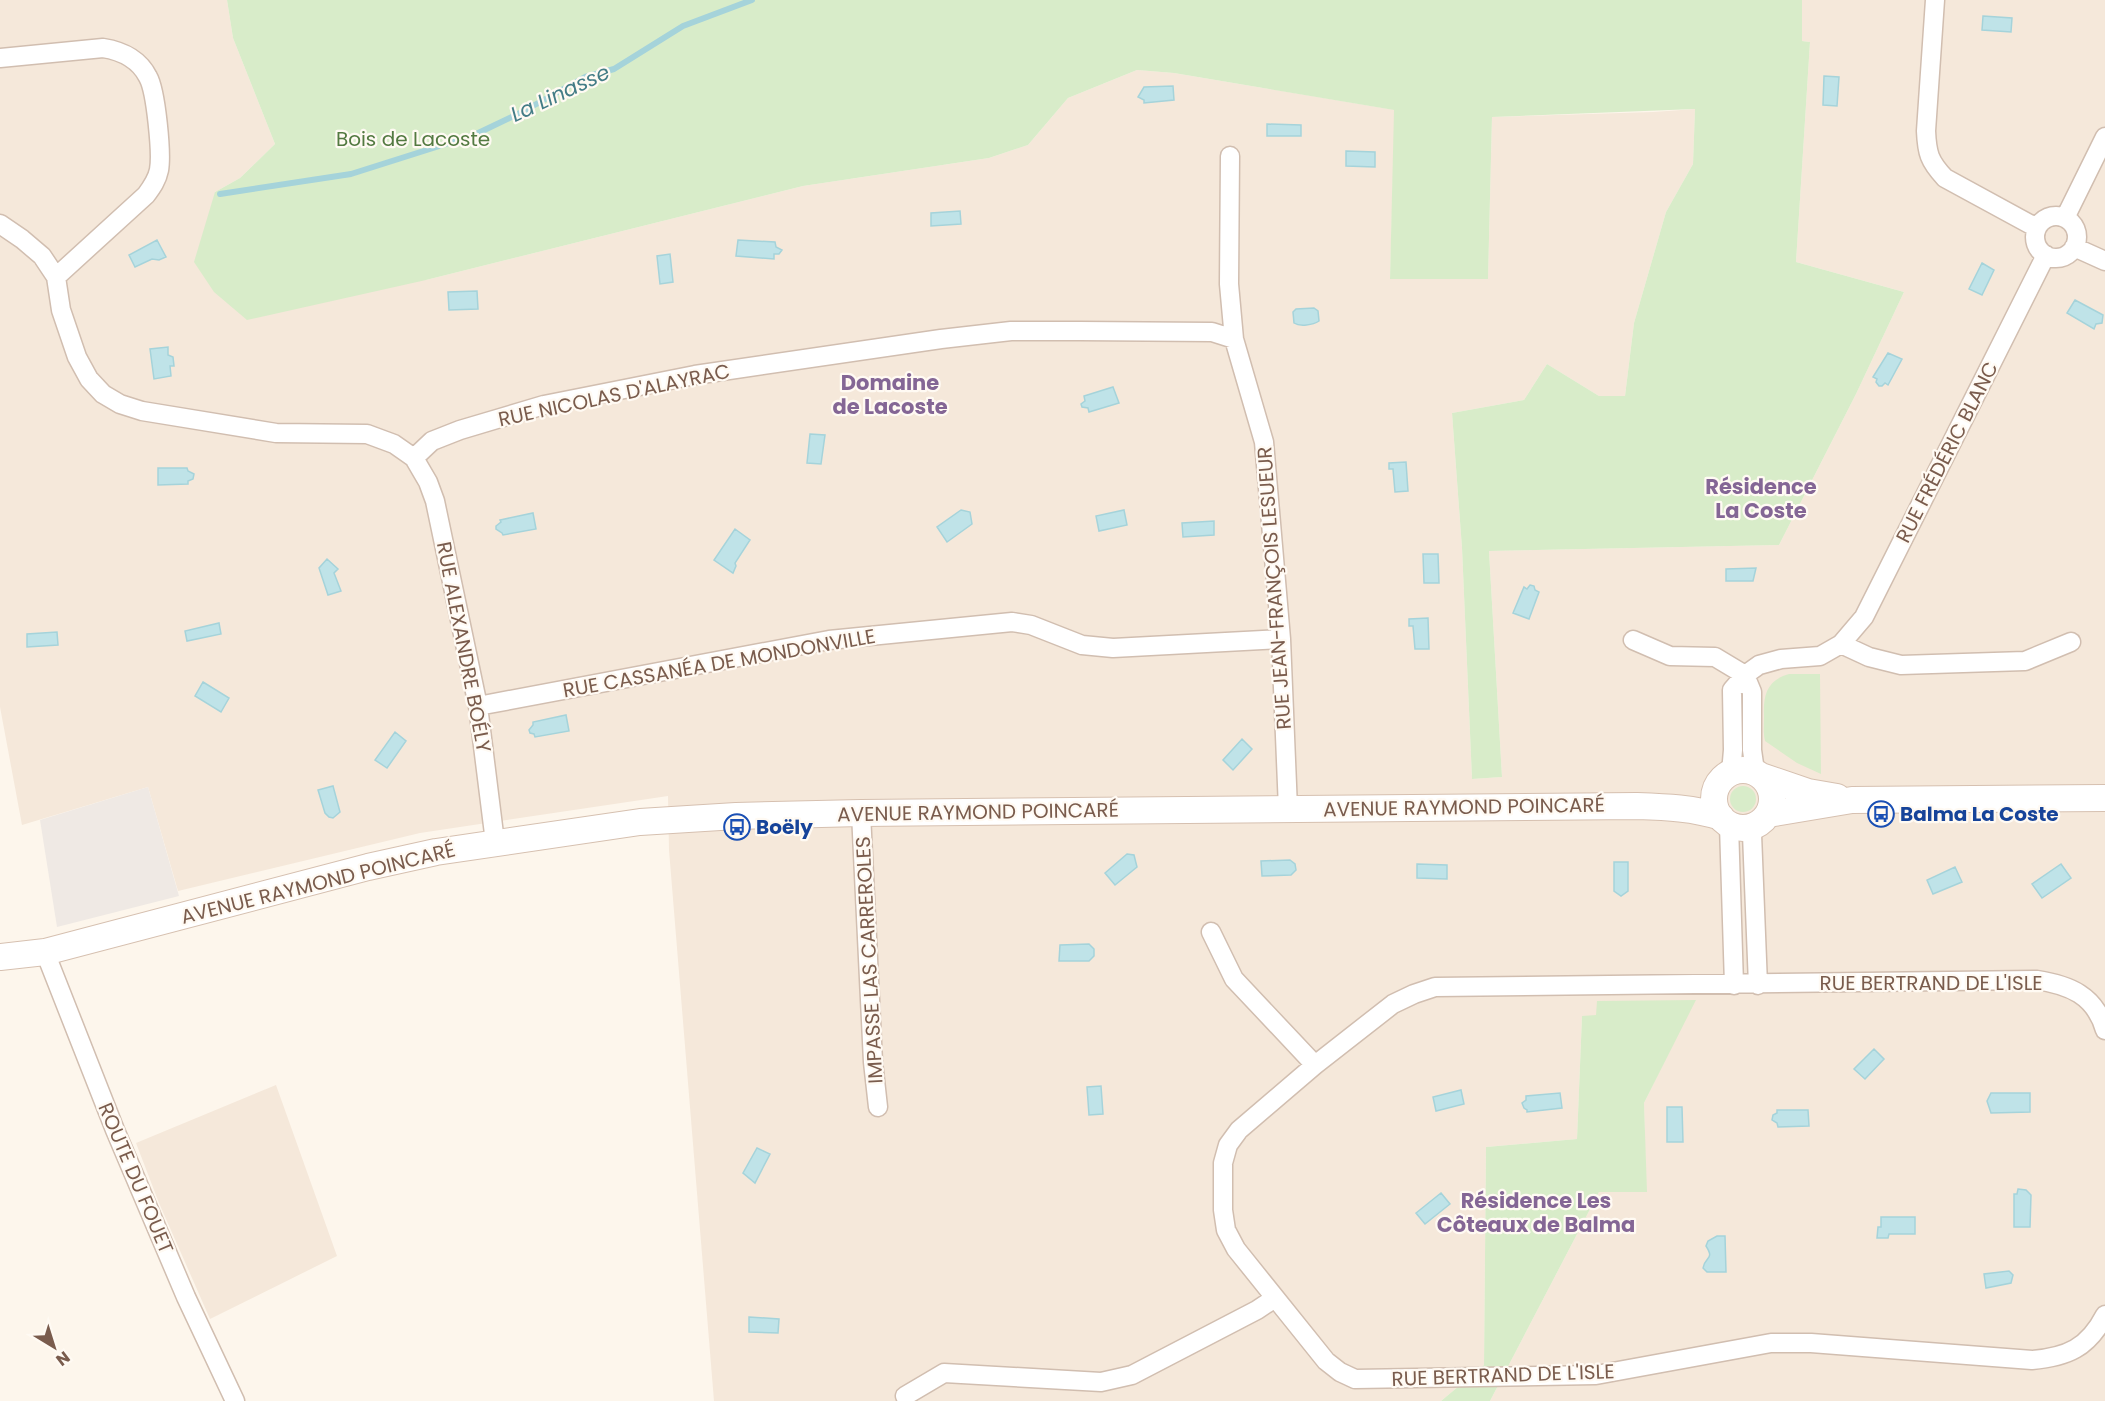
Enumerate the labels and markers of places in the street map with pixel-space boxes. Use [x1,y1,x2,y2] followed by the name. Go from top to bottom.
[1866,799,1896,829] bus stop icon: Balma La Coste
[1900,800,2059,828] place label: Balma La Coste
[722,812,752,842] bus stop icon: Boëly
[756,813,813,841] place label: Boëly

